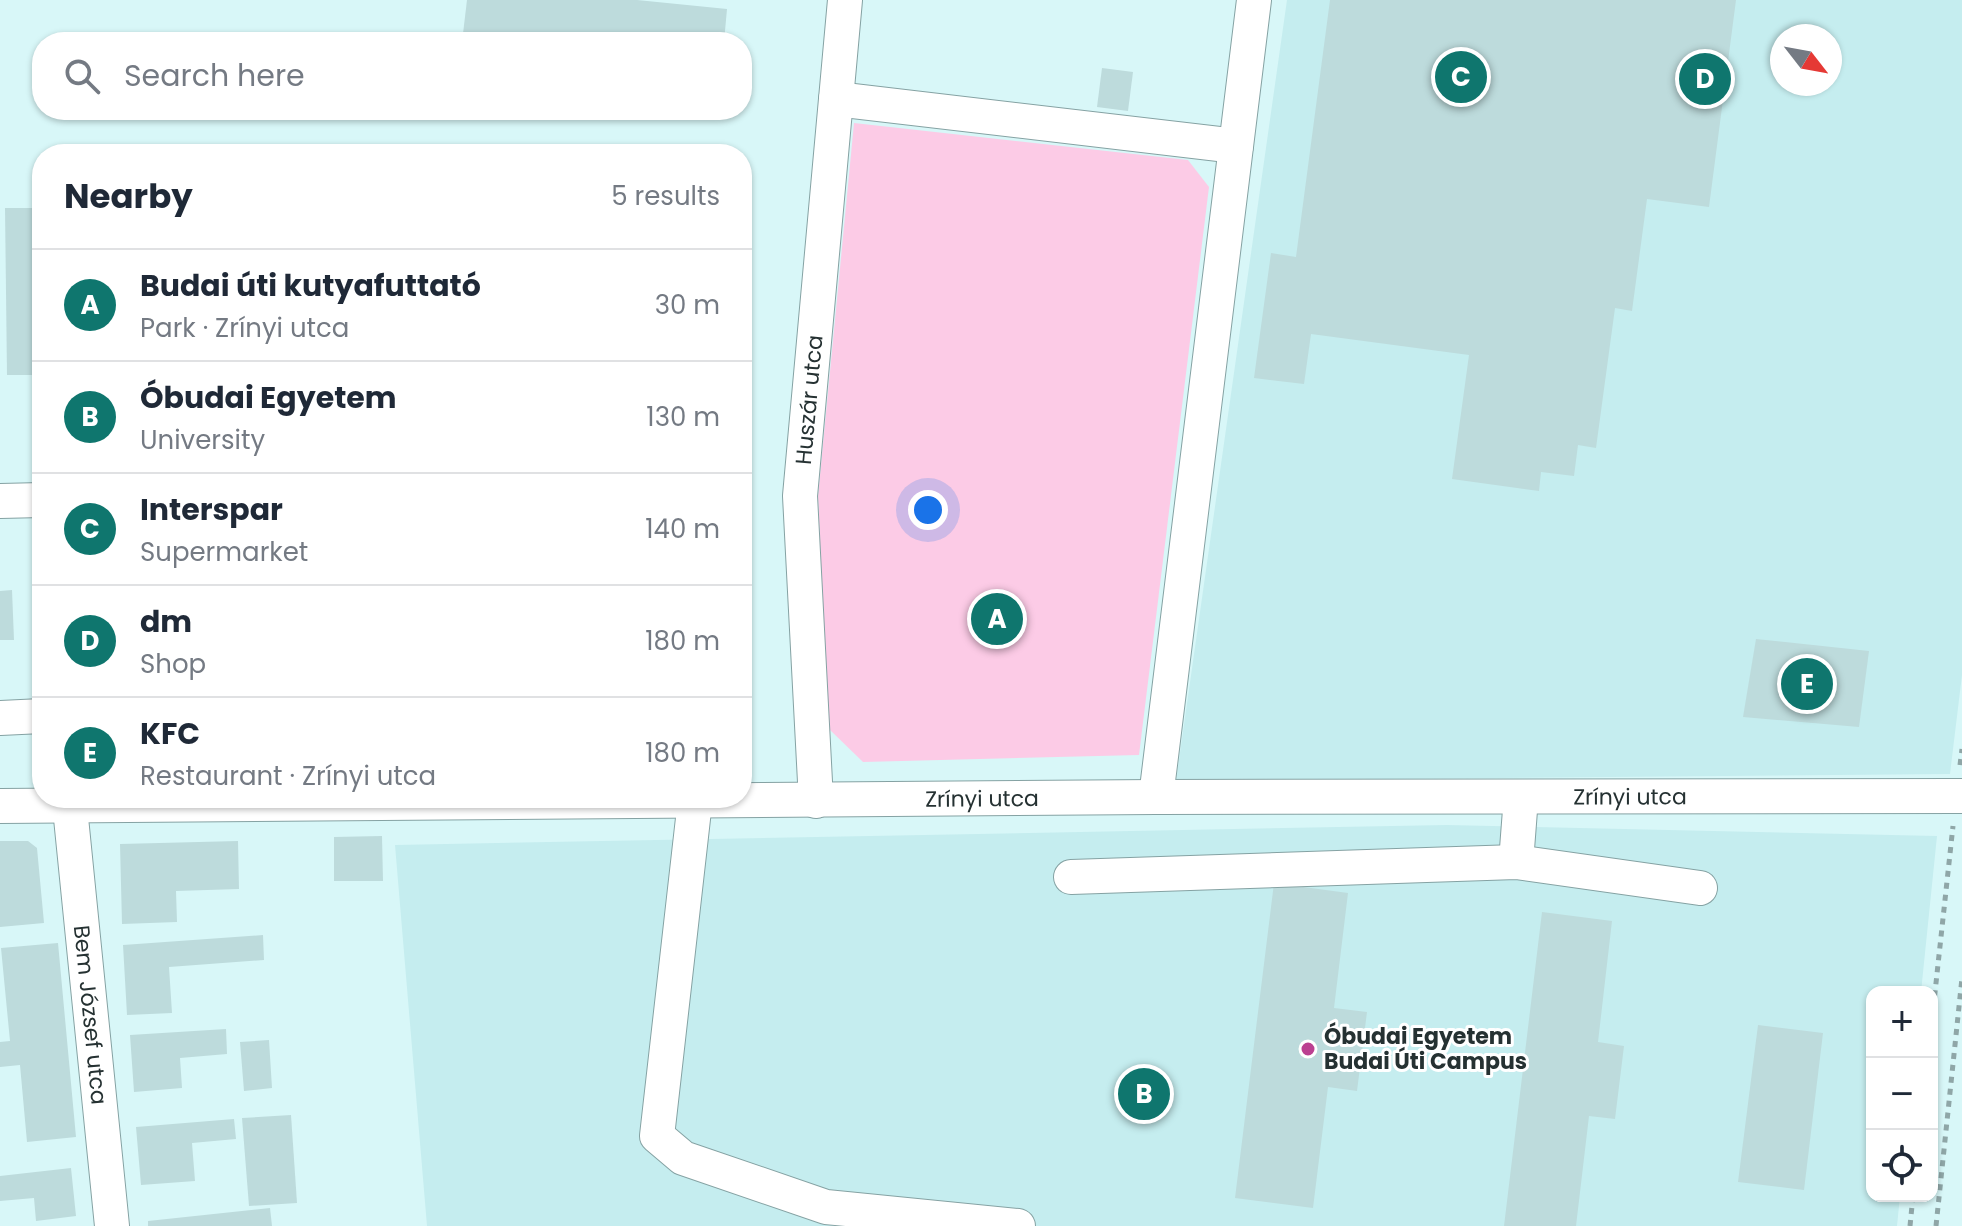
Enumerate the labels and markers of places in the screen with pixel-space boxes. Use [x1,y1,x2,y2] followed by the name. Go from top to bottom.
[1435,47,1487,107] pin: C
[1679,49,1731,109] pin: D
[971,589,1023,649] pin: A
[1781,654,1833,714] pin: E
[1324,1021,1527,1077] place label: Óbudai Egyetem Budai Úti Campus
[1299,1040,1317,1058] marker: Óbudai Egyetem Budai Úti Campus
[1118,1064,1170,1124] pin: B

